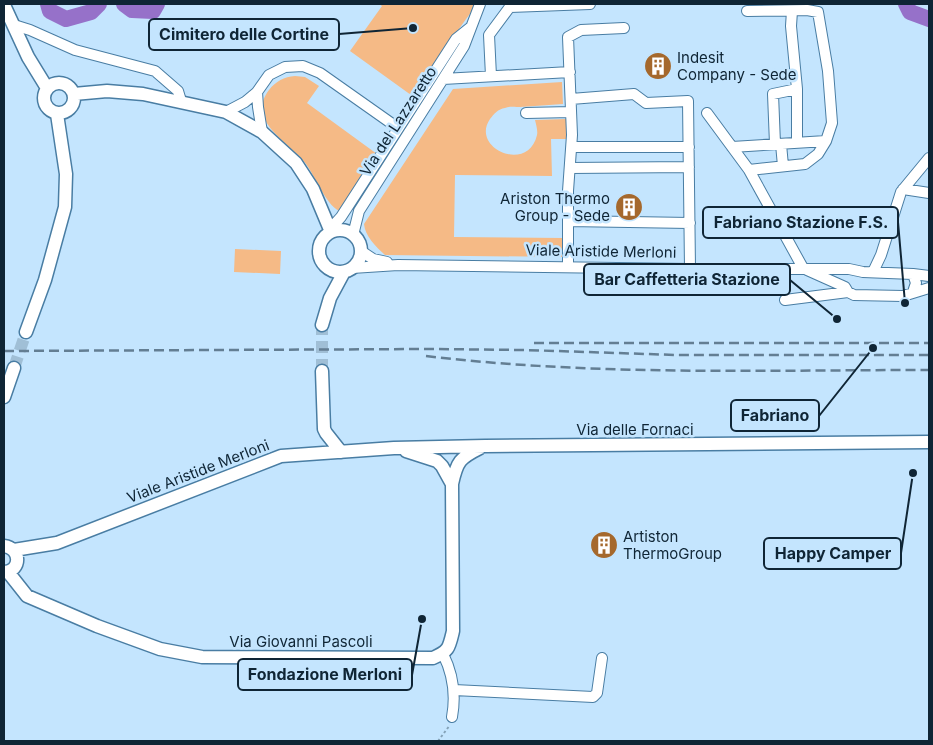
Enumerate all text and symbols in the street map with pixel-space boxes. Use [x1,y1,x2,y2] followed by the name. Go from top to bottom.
[149,19,339,50] callout: Cimitero delle Cortine
[159,24,329,44] text: Cimitero delle Cortine
[677,48,797,84] place label: Indesit Company - Sede
[643,51,673,81] building icon: Indesit Company - Sede
[356,63,440,179] street label: Via del Lazzaretto
[500,189,610,225] place label: Ariston Thermo Group - Sede
[614,192,644,222] building icon: Ariston Thermo Group - Sede
[703,207,898,238] callout: Fabriano Stazione F.S.
[714,212,888,232] text: Fabriano Stazione F.S.
[525,240,677,262] street label: Viale Aristide Merloni
[584,264,790,295] callout: Bar Caffetteria Stazione
[594,269,780,289] text: Bar Caffetteria Stazione
[731,400,819,431] callout: Fabriano
[741,405,809,425] text: Fabriano
[576,420,694,439] street label: Via delle Fornaci
[124,435,272,507] street label: Viale Aristide Merloni
[623,527,722,563] place label: Artiston ThermoGroup
[589,530,619,560] building icon: Artiston ThermoGroup
[764,538,901,569] callout: Happy Camper
[775,543,892,563] text: Happy Camper
[229,632,373,651] street label: Via Giovanni Pascoli
[238,659,412,690] callout: Fondazione Merloni
[248,664,402,684] text: Fondazione Merloni

